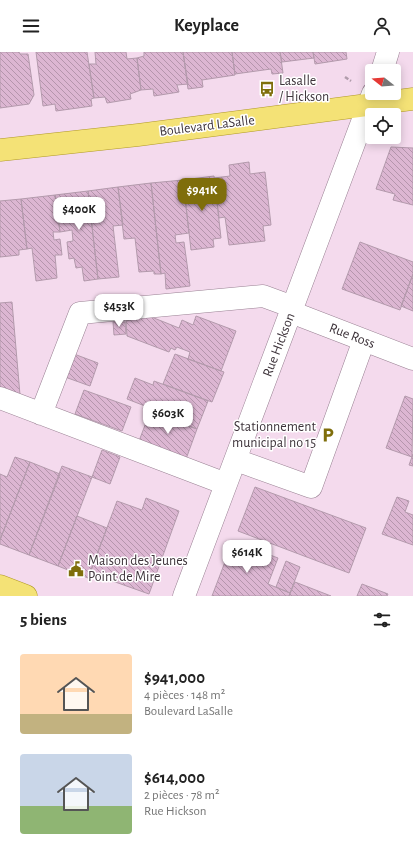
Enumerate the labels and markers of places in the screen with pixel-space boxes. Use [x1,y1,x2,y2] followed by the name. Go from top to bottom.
[279,74,329,104] place label: Lasalle / Hickson
[258,80,276,98] bus stop icon: Lasalle / Hickson
[174,178,230,212] pin: $941K
[51,197,107,231] pin: $400K
[91,294,147,328] pin: $453K
[140,401,196,435] pin: $603K
[232,420,317,450] place label: Stationnement municipal no 15
[319,426,337,444] parking icon: Stationnement municipal no 15
[219,540,275,574] pin: $614K
[88,554,188,584] place label: Maison des Jeunes Point de Mire
[67,560,85,578] public building icon: Maison des Jeunes Point de Mire

